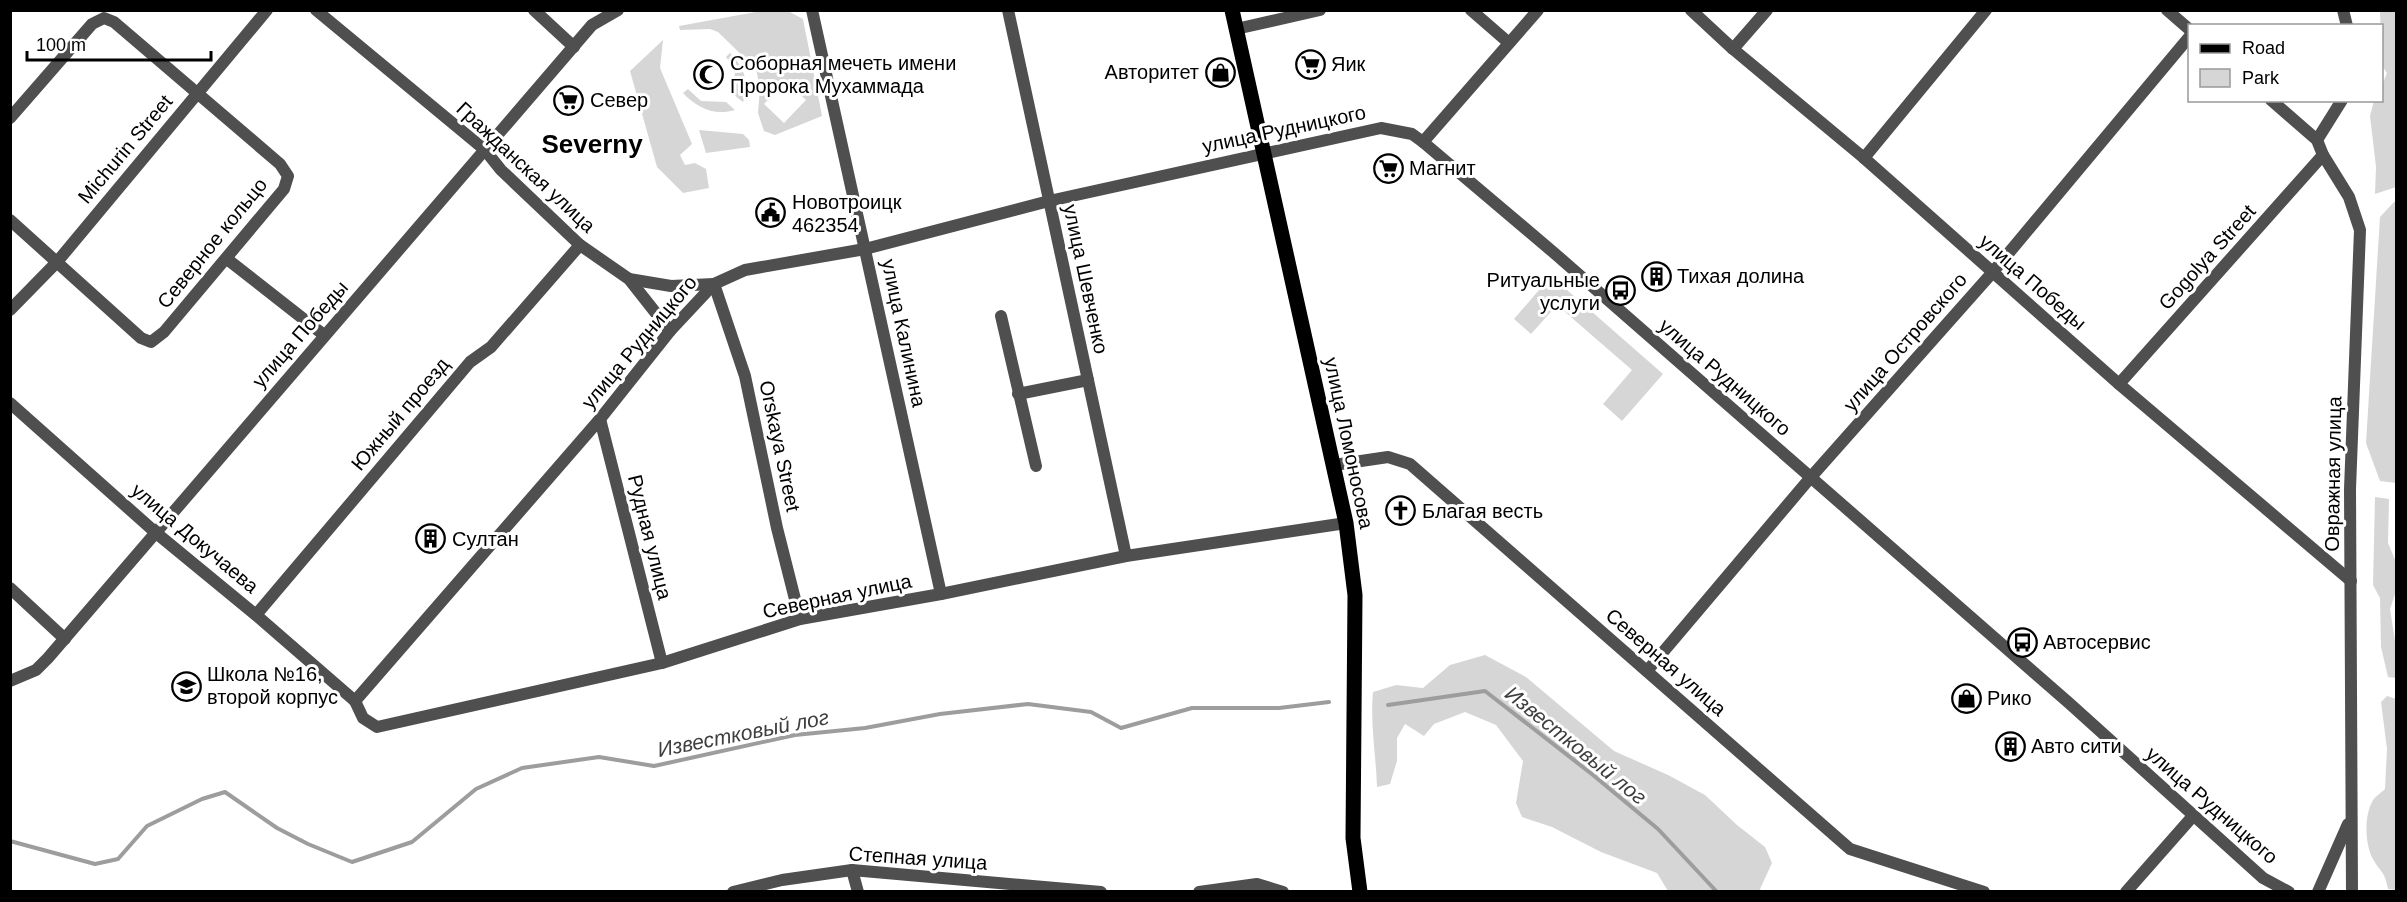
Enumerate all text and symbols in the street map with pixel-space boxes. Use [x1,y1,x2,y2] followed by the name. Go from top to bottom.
[27,24,212,62] scale bar
[2188,24,2383,102] legend
[36,35,86,55] text: 100 m
[2242,38,2285,58] text: Road
[1294,48,1326,80] supermarket icon: Яик
[730,52,956,97] place label: Соборная мечеть имени Пророка Мухаммада
[1331,53,1366,75] place label: Яик
[1204,56,1236,88] shop icon: Авторитет
[693,58,725,90] mosque icon: Соборная мечеть имени Пророка Мухаммада
[1105,61,1199,83] place label: Авторитет
[2242,68,2280,88] text: Park
[553,84,585,116] supermarket icon: Север
[590,89,648,111] place label: Север
[73,90,177,208] street label: Michurin Street
[452,97,600,237] street label: Гражданская улица
[1200,101,1368,157] street label: улица Рудницкого
[541,129,643,159] district label: Severny
[1372,152,1404,184] supermarket icon: Магнит
[1409,157,1476,179] place label: Магнит
[153,173,271,313] street label: Северное кольцо
[792,191,902,236] place label: Новотроицк 462354
[755,197,787,229] public building icon: Новотроицк 462354
[2154,200,2260,314] street label: Gogolya Street
[1059,202,1113,356] street label: улица Шевченко
[1975,230,2091,334] street label: улица Победы
[878,257,931,410] street label: улица Калинина
[1640,260,1672,292] building icon: Тихая долина
[1677,265,1805,287] place label: Тихая долина
[1839,268,1971,416] street label: улица Островского
[1487,269,1600,314] place label: Ритуальные услуги
[577,271,701,413] street label: улица Рудницкого
[1605,275,1637,307] bus stop icon: Ритуальные услуги
[248,276,352,392] street label: улица Победы
[1655,314,1795,440] street label: улица Рудницкого
[347,353,454,475] street label: Южный проезд
[1320,355,1378,532] street label: улица Ломоносова
[755,378,805,514] street label: Orskaya Street
[2321,395,2345,552] street label: Овражная улица
[624,472,676,603] street label: Рудная улица
[127,479,263,598] street label: улица Докучаева
[1385,495,1417,527] church icon: Благая весть
[1422,500,1543,522] place label: Благая весть
[415,523,447,555] building icon: Султан
[452,528,519,550] place label: Султан
[760,569,914,623] street label: Северная улица
[1602,604,1731,721] street label: Северная улица
[2006,626,2038,658] bus stop icon: Автосервис
[2043,631,2151,653] place label: Автосервис
[207,663,338,708] place label: Школа №16, второй корпус
[170,670,202,702] school or university icon: Школа №16, второй корпус
[1501,681,1651,809] water label: Известковый лог
[1950,682,1982,714] shop icon: Рико
[1987,687,2032,709] place label: Рико
[655,705,831,761] water label: Известковый лог
[1994,730,2026,762] building icon: Авто сити
[2031,735,2122,757] place label: Авто сити
[2142,742,2282,868] street label: улица Рудницкого
[848,842,989,874] street label: Степная улица

